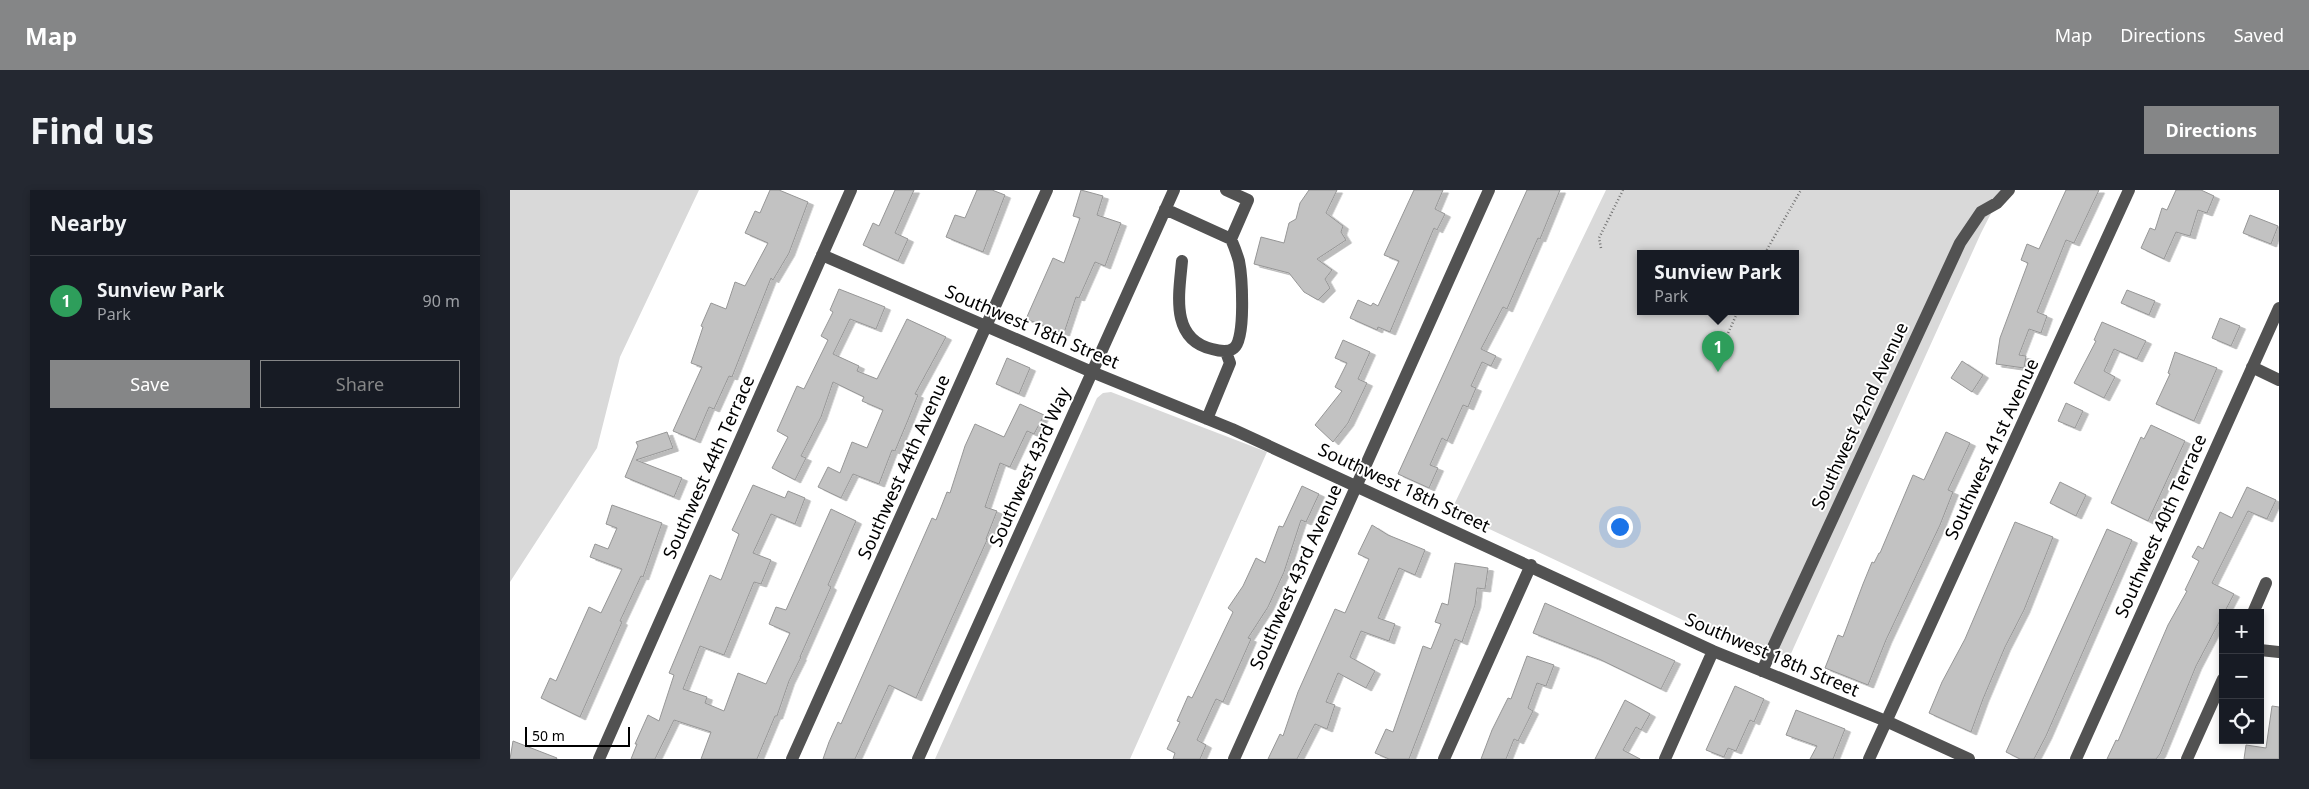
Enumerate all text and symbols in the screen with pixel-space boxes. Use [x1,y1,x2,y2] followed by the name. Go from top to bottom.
[25,19,77,52] text: Map
[2055,23,2092,47] text: Map
[2120,23,2206,47] text: Directions
[2234,23,2284,47] text: Saved
[2144,106,2279,154] button: Directions
[30,107,154,154] text: Find us
[50,209,126,237] text: Nearby
[1637,250,1799,315] popup
[1654,259,1782,285] text: Sunview Park
[97,277,224,303] text: Sunview Park
[942,279,1123,374] street label: Southwest 18th Street
[1654,285,1688,307] text: Park
[61,290,71,312] text: 1
[423,290,460,312] text: 90 m
[97,303,131,325] text: Park
[1805,318,1913,513] street label: Southwest 42nd Avenue
[1702,331,1734,372] pin: 1
[1939,354,2044,543] street label: Southwest 41st Avenue
[50,360,250,408] button: Save
[260,360,460,408] button: Share
[852,370,955,563] street label: Southwest 44th Avenue
[657,371,759,562] street label: Southwest 44th Terrace
[983,382,1075,550] street label: Southwest 43rd Way
[2109,430,2211,621] street label: Southwest 40th Terrace
[1315,437,1495,538] street label: Southwest 18th Street
[1243,480,1347,673] street label: Southwest 43rd Avenue
[1607,514,1633,540] your location
[1682,607,1863,702] street label: Southwest 18th Street
[2219,609,2264,744] map controls
[2219,609,2264,654] button: +
[2219,654,2264,699] button: −
[2219,699,2264,744] button: locate
[525,724,630,747] scale bar
[532,726,565,745] text: 50 m

